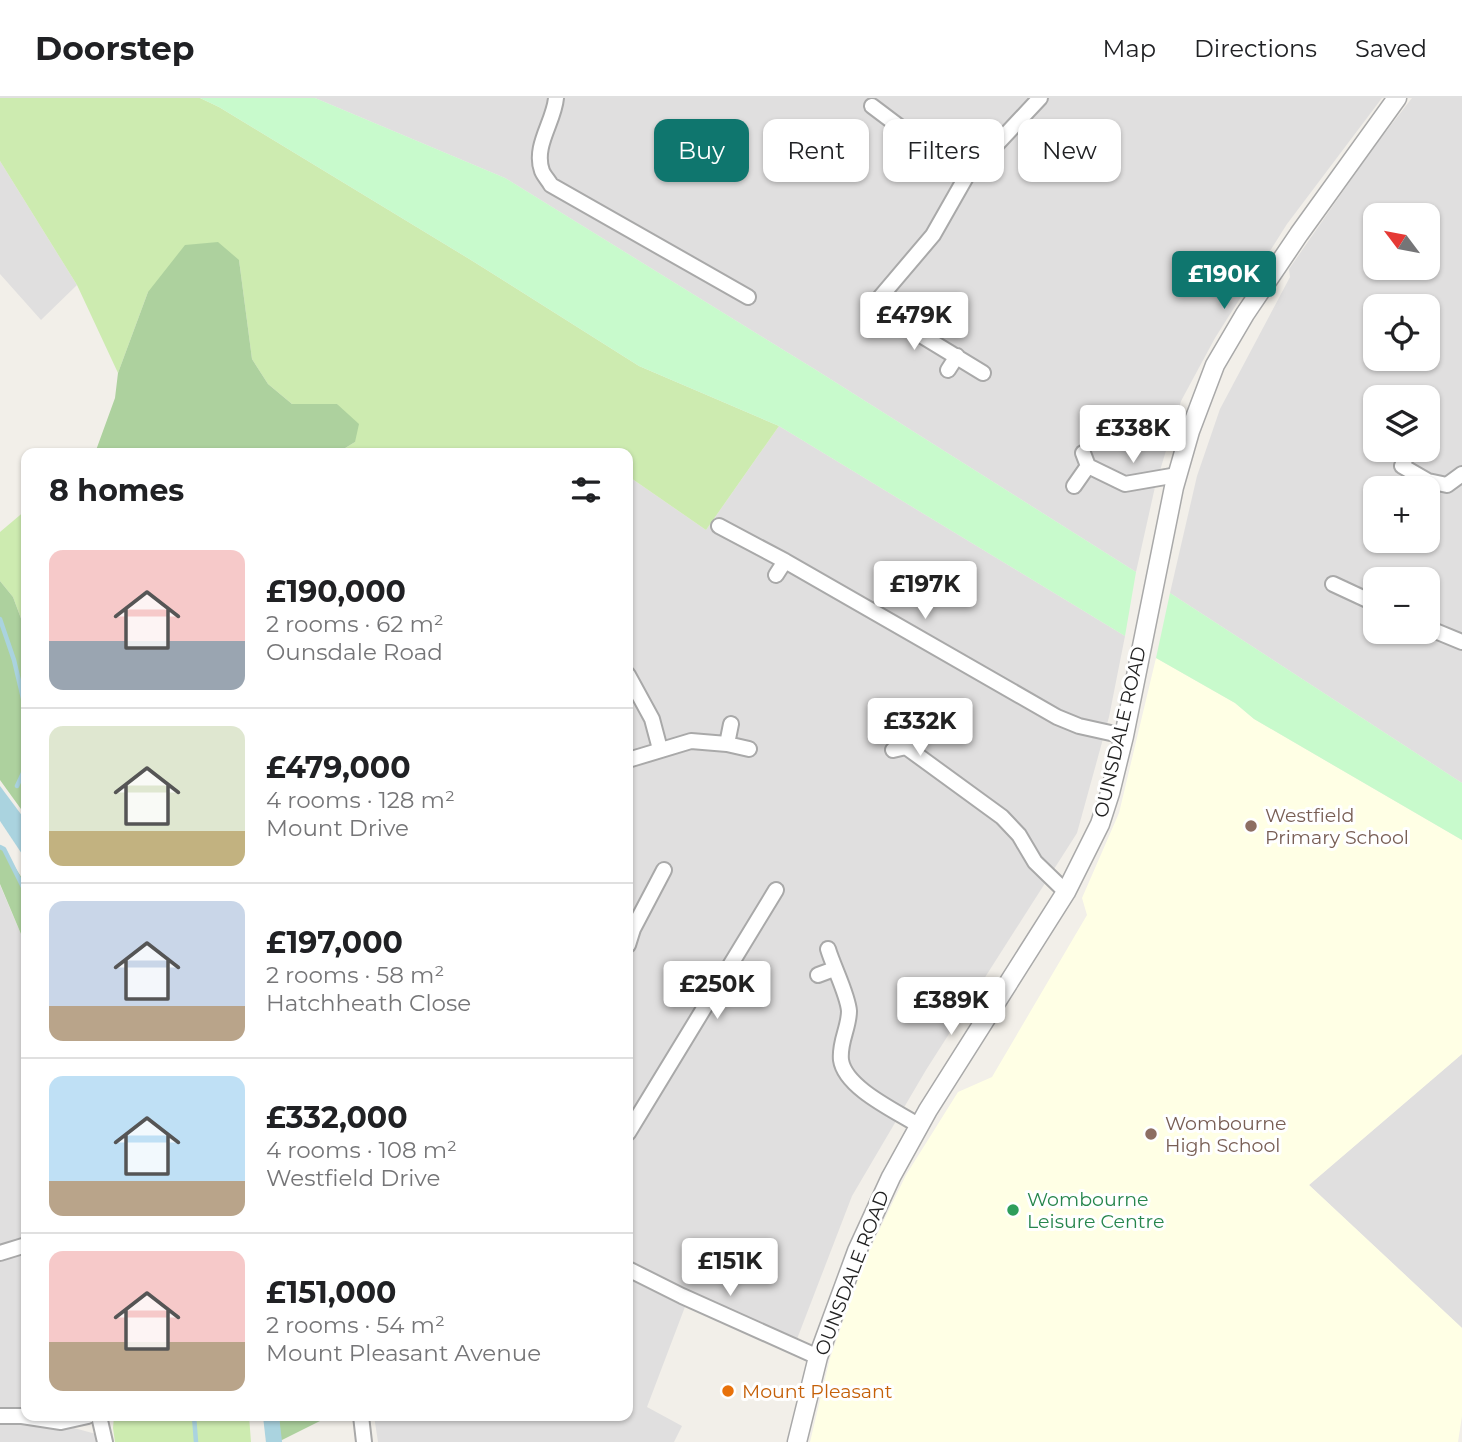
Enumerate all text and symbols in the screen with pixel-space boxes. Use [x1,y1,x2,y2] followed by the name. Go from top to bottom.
[35,28,195,68] text: Doorstep
[1103,34,1156,63] text: Map
[1194,34,1317,63] text: Directions
[1355,34,1427,63] text: Saved
[654,119,749,182] chip: Buy
[763,119,869,182] chip: Rent
[883,119,1004,182] chip: Filters
[1018,119,1121,182] chip: New
[1363,203,1440,280] north arrow
[1363,203,1440,644] map controls
[1175,252,1273,311] pin: £190K
[1188,260,1260,288] text: £190K
[865,292,963,352] pin: £479K
[1363,294,1440,371] button: locate
[876,301,952,329] text: £479K
[1363,385,1440,462] button: layers
[1084,406,1182,465] pin: £338K
[1096,414,1170,442] text: £338K
[567,471,605,509] icon: filters
[49,472,184,509] text: 8 homes
[1363,476,1440,553] button: +
[876,561,974,621] pin: £197K
[1363,567,1440,644] button: −
[890,570,960,598] text: £197K
[266,573,406,610] text: £190,000
[105,578,189,662] icon: home
[266,610,444,638] text: 2 rooms · 62 m²
[266,638,443,666] text: Ounsdale Road
[1089,644,1151,820] street label: OUNSDALE ROAD
[871,698,969,758] pin: £332K
[884,707,956,735] text: £332K
[266,749,411,786] text: £479,000
[105,754,189,838] icon: home
[266,786,455,814] text: 4 rooms · 128 m²
[1265,804,1409,849] place label: Westfield Primary School
[266,814,409,842] text: Mount Drive
[1243,818,1259,834] marker: Westfield Primary School
[266,924,403,961] text: £197,000
[105,929,189,1013] icon: home
[266,961,444,989] text: 2 rooms · 58 m²
[668,962,766,1021] pin: £250K
[679,970,755,998] text: £250K
[902,978,1000,1037] pin: £389K
[913,986,989,1014] text: £389K
[266,989,471,1017] text: Hatchheath Close
[266,1099,408,1136] text: £332,000
[105,1104,189,1188] icon: home
[1165,1112,1287,1157] place label: Wombourne High School
[1143,1126,1159,1142] marker: Wombourne High School
[266,1136,457,1164] text: 4 rooms · 108 m²
[266,1164,440,1192] text: Westfield Drive
[810,1187,894,1359] street label: OUNSDALE ROAD
[1027,1188,1164,1233] place label: Wombourne Leisure Centre
[1005,1202,1021,1218] marker: Wombourne Leisure Centre
[681,1238,779,1298] pin: £151K
[698,1247,762,1275] text: £151K
[266,1274,396,1311] text: £151,000
[105,1279,189,1363] icon: home
[266,1311,445,1339] text: 2 rooms · 54 m²
[266,1339,541,1367] text: Mount Pleasant Avenue
[742,1380,893,1403] place label: Mount Pleasant
[720,1383,736,1399] marker: Mount Pleasant

